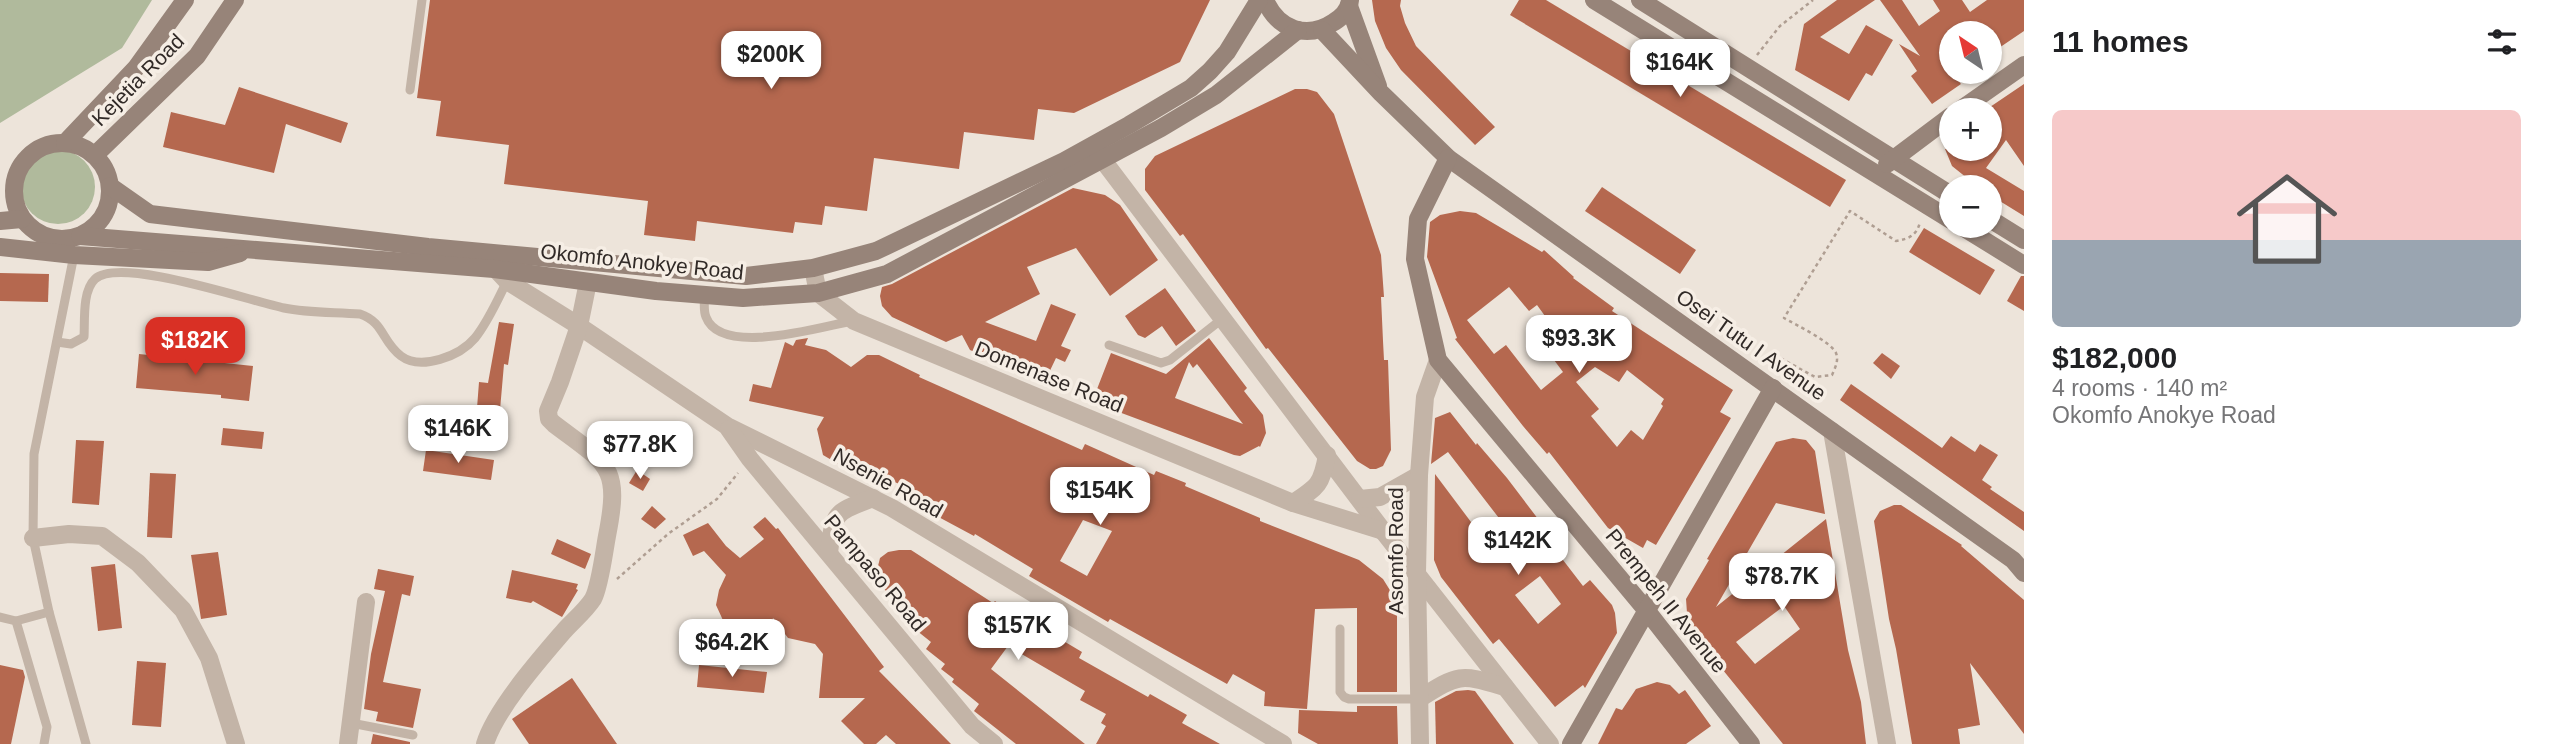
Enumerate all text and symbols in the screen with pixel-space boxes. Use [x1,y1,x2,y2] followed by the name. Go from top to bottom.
[1939,21,2002,84] north arrow
[1939,21,2002,238] map controls
[2483,23,2521,61] icon: filters
[2052,25,2189,58] text: 11 homes
[87,29,188,130] street label: Kejetia Road
[722,32,820,91] pin: $200K
[1631,40,1729,99] pin: $164K
[737,41,805,67] text: $200K
[1646,49,1714,75] text: $164K
[1939,98,2002,161] button: +
[2224,156,2350,282] icon: home
[1939,175,2002,238] button: −
[539,239,745,284] street label: Okomfo Anokye Road
[1672,284,1830,405] street label: Osei Tutu I Avenue
[1522,316,1636,375] pin: $93.3K
[146,318,244,377] pin: $182K
[1542,325,1616,351] text: $93.3K
[161,327,229,353] text: $182K
[972,336,1127,417] street label: Domenase Road
[2052,341,2177,374] text: $182,000
[2052,375,2227,401] text: 4 rooms · 140 m²
[2052,402,2276,428] text: Okomfo Anokye Road
[409,406,507,465] pin: $146K
[424,415,492,441] text: $146K
[583,421,697,481] pin: $77.8K
[603,431,677,457] text: $77.8K
[830,443,947,522] street label: Nsenie Road
[1051,468,1149,527] pin: $154K
[1066,477,1134,503] text: $154K
[1384,487,1407,615] street label: Asomfo Road
[820,510,931,636] street label: Pampaso Road
[1469,518,1567,577] pin: $142K
[1601,524,1731,677] street label: Prempeh II Avenue
[1484,527,1552,553] text: $142K
[1725,554,1839,613] pin: $78.7K
[1745,563,1819,589] text: $78.7K
[969,602,1067,662] pin: $157K
[984,612,1052,638] text: $157K
[675,620,789,679] pin: $64.2K
[695,629,769,655] text: $64.2K

